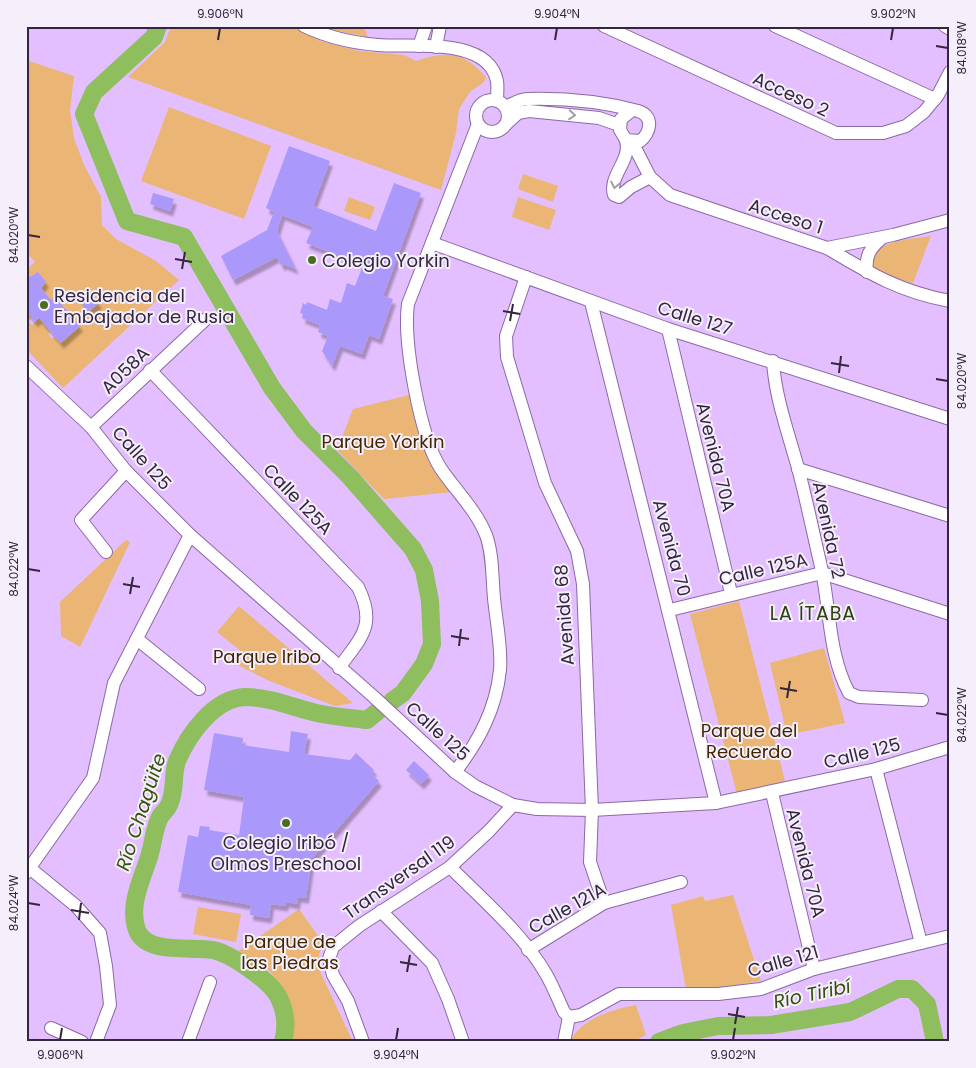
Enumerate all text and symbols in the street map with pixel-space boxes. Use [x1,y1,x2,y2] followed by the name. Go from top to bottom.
[197,5,243,22] text: 9.906°N
[534,5,580,22] text: 9.904°N
[870,5,916,22] text: 9.902°N
[953,21,970,75] text: 84.018°W
[749,66,833,122] street label: Acceso 2
[568,109,576,120] one-way arrow
[611,181,621,189] one-way arrow
[746,192,826,240] street label: Acceso 1
[5,207,22,263] text: 84.020°W
[322,248,450,273] place label: Colegio Yorkin
[306,254,318,266] marker: Colegio Yorkin
[54,283,235,329] place label: Residencia del Embajador de Rusia
[655,295,736,341] street label: Calle 127
[38,299,50,311] marker: Residencia del Embajador de Rusia
[95,341,155,399] street label: A058A
[953,353,970,409] text: 84.020°W
[690,400,742,514] street label: Avenida 70A
[107,421,177,495] street label: Calle 125
[322,429,444,454] park label: Parque Yorkín
[258,458,338,540] street label: Calle 125A
[807,479,851,581] street label: Avenida 72
[647,497,697,599] street label: Avenida 70
[5,541,22,597] text: 84.022°W
[716,547,810,591] street label: Calle 125A
[548,564,580,666] street label: Avenida 68
[770,600,856,627] district label: LA ÍTABA
[213,644,321,669] park label: Parque Iribo
[953,687,970,743] text: 84.022°W
[401,696,475,766] street label: Calle 125
[701,718,797,764] park label: Parque del Recuerdo
[821,731,903,775] street label: Calle 125
[109,750,173,874] water label: Río Chagüite
[780,806,832,920] street label: Avenida 70A
[280,817,292,829] marker: Colegio Iribó / Olmos Preschool
[338,829,460,925] street label: Transversal 119
[211,830,361,876] place label: Colegio Iribó / Olmos Preschool
[5,875,22,931] text: 84.024°W
[524,876,610,940] street label: Calle 121A
[241,929,339,975] park label: Parque de las Piedras
[745,939,821,983] street label: Calle 121
[771,972,854,1015] water label: Río Tiribí
[37,1046,83,1063] text: 9.906°N
[373,1046,419,1063] text: 9.904°N
[710,1046,756,1063] text: 9.902°N

